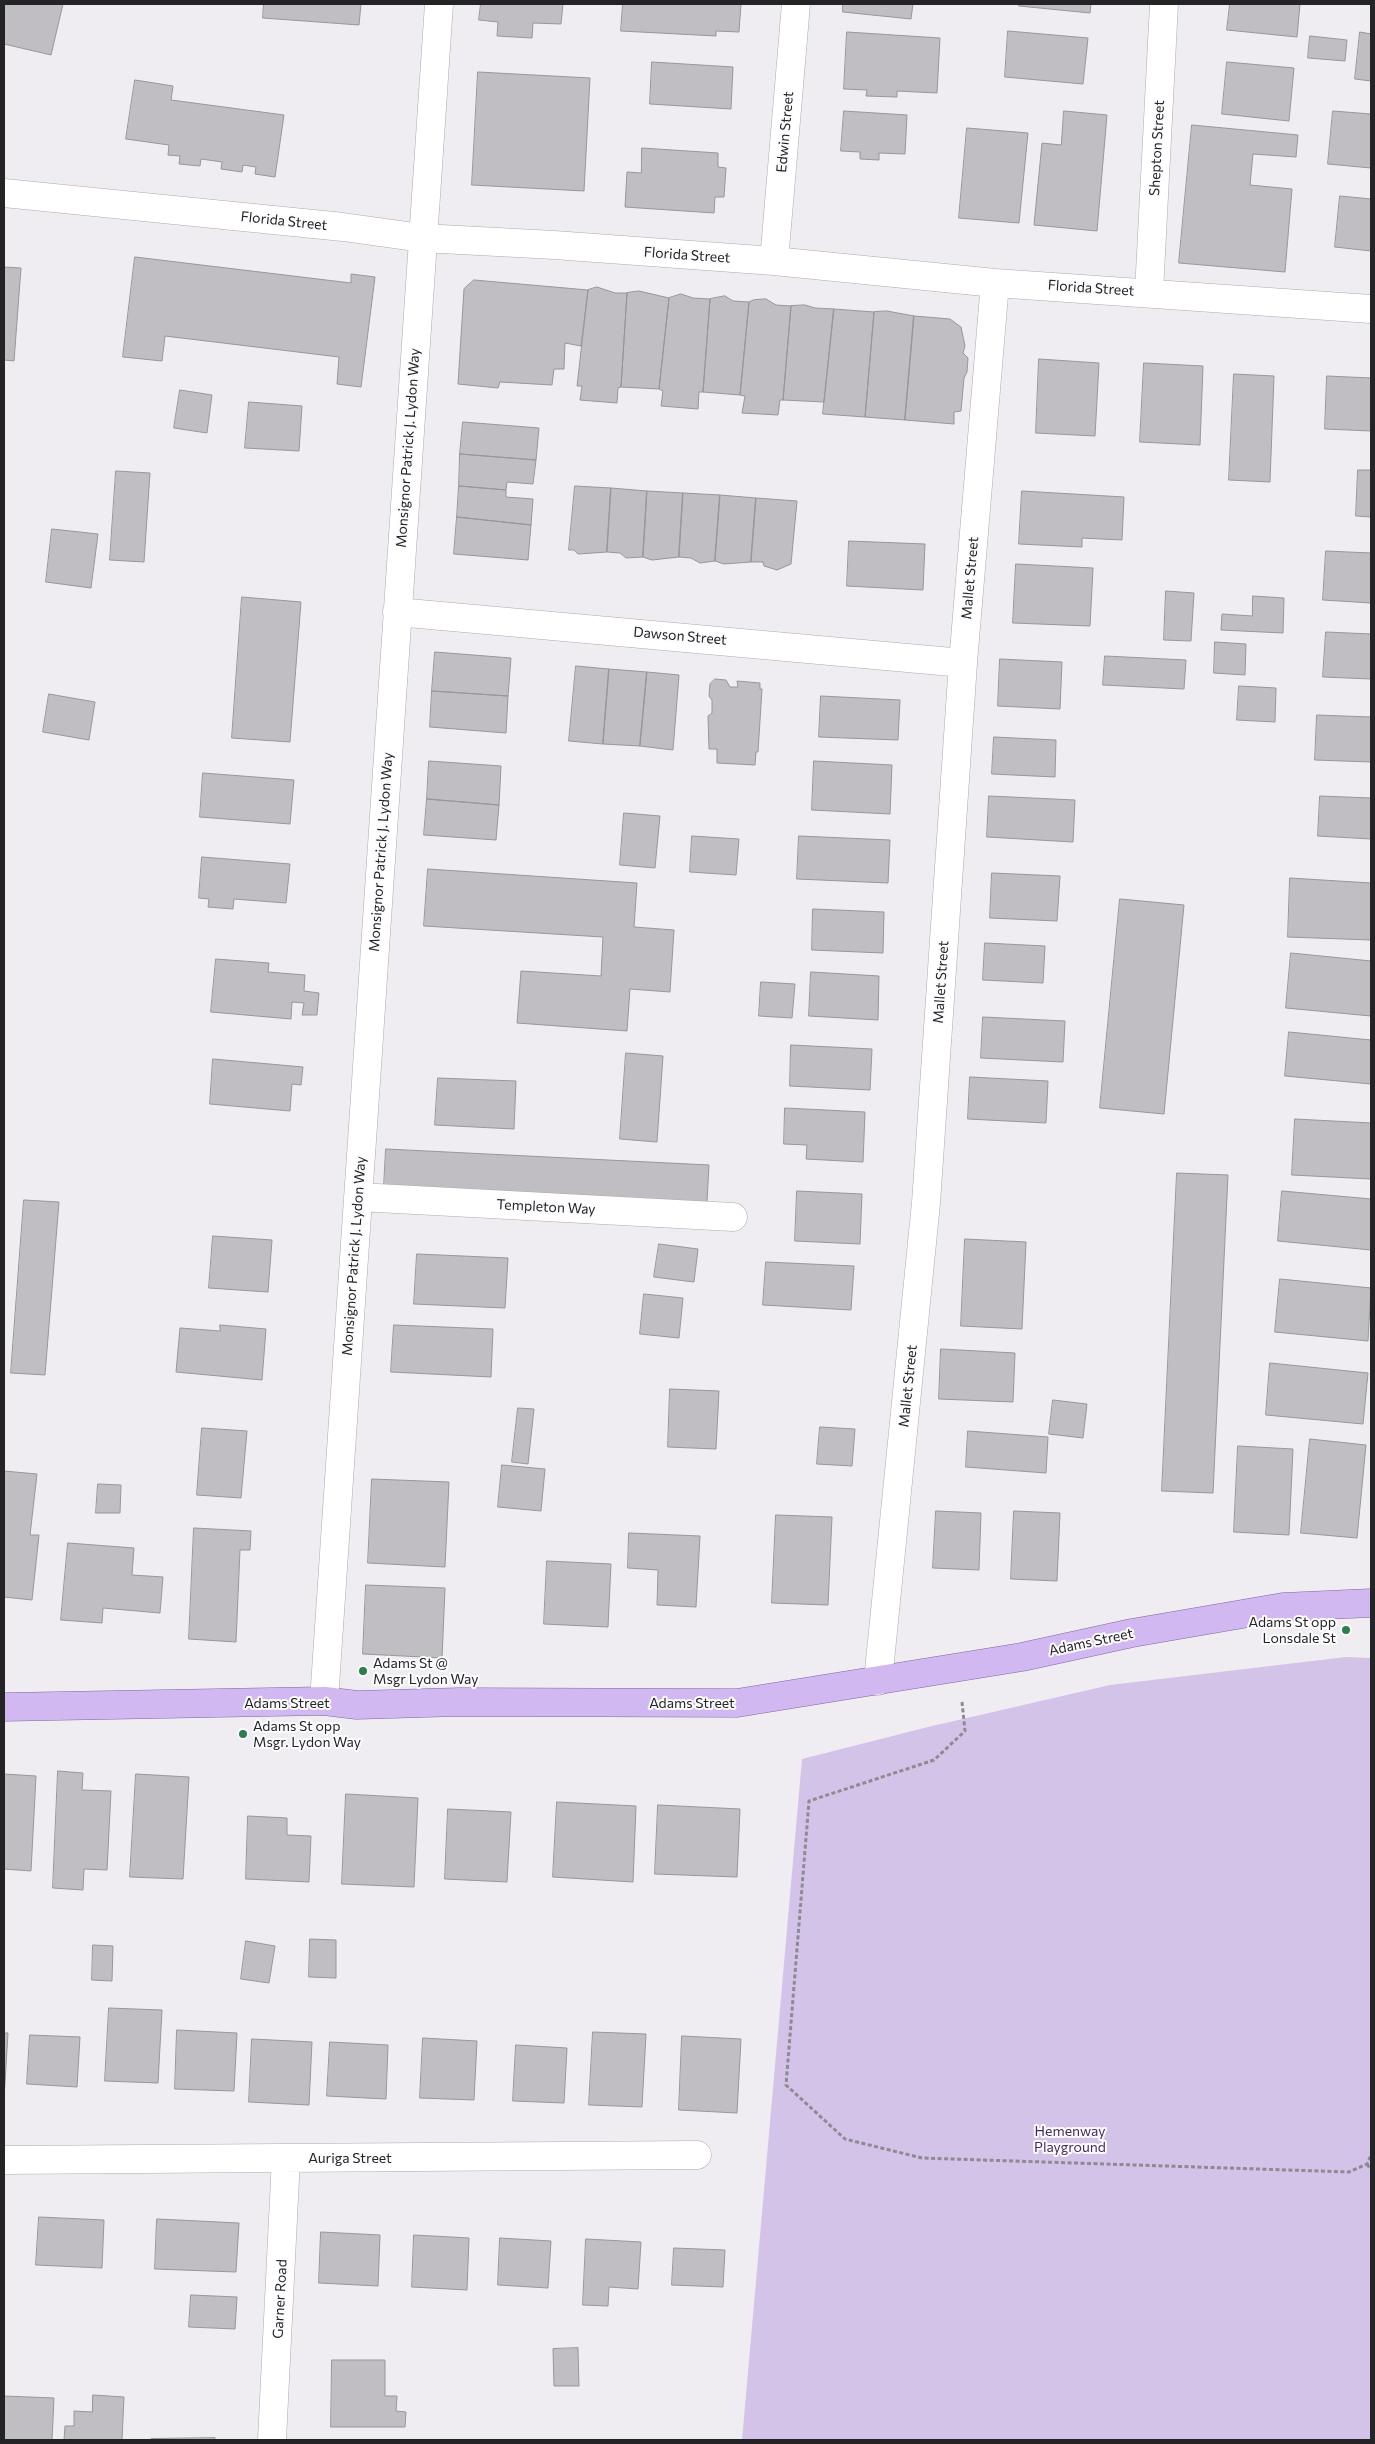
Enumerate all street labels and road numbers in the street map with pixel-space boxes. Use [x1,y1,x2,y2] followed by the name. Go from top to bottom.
[773,91,797,173] street label: Edwin Street
[1146,100,1168,196] street label: Shepton Street
[240,208,328,234] street label: Florida Street
[643,244,731,266] street label: Florida Street
[1047,277,1135,299] street label: Florida Street
[393,348,423,548] street label: Monsignor Patrick J. Lydon Way
[958,536,982,620] street label: Mallet Street
[633,624,727,648] street label: Dawson Street
[366,752,396,952] street label: Monsignor Patrick J. Lydon Way
[930,940,952,1024] street label: Mallet Street
[339,1156,369,1356] street label: Monsignor Patrick J. Lydon Way
[496,1196,596,1218] street label: Templeton Way
[895,1344,921,1428] street label: Mallet Street
[1047,1625,1135,1659] street label: Adams Street
[244,1695,330,1711] street label: Adams Street
[649,1695,735,1711] street label: Adams Street
[308,2150,392,2166] street label: Auriga Street
[270,2259,290,2339] street label: Garner Road

